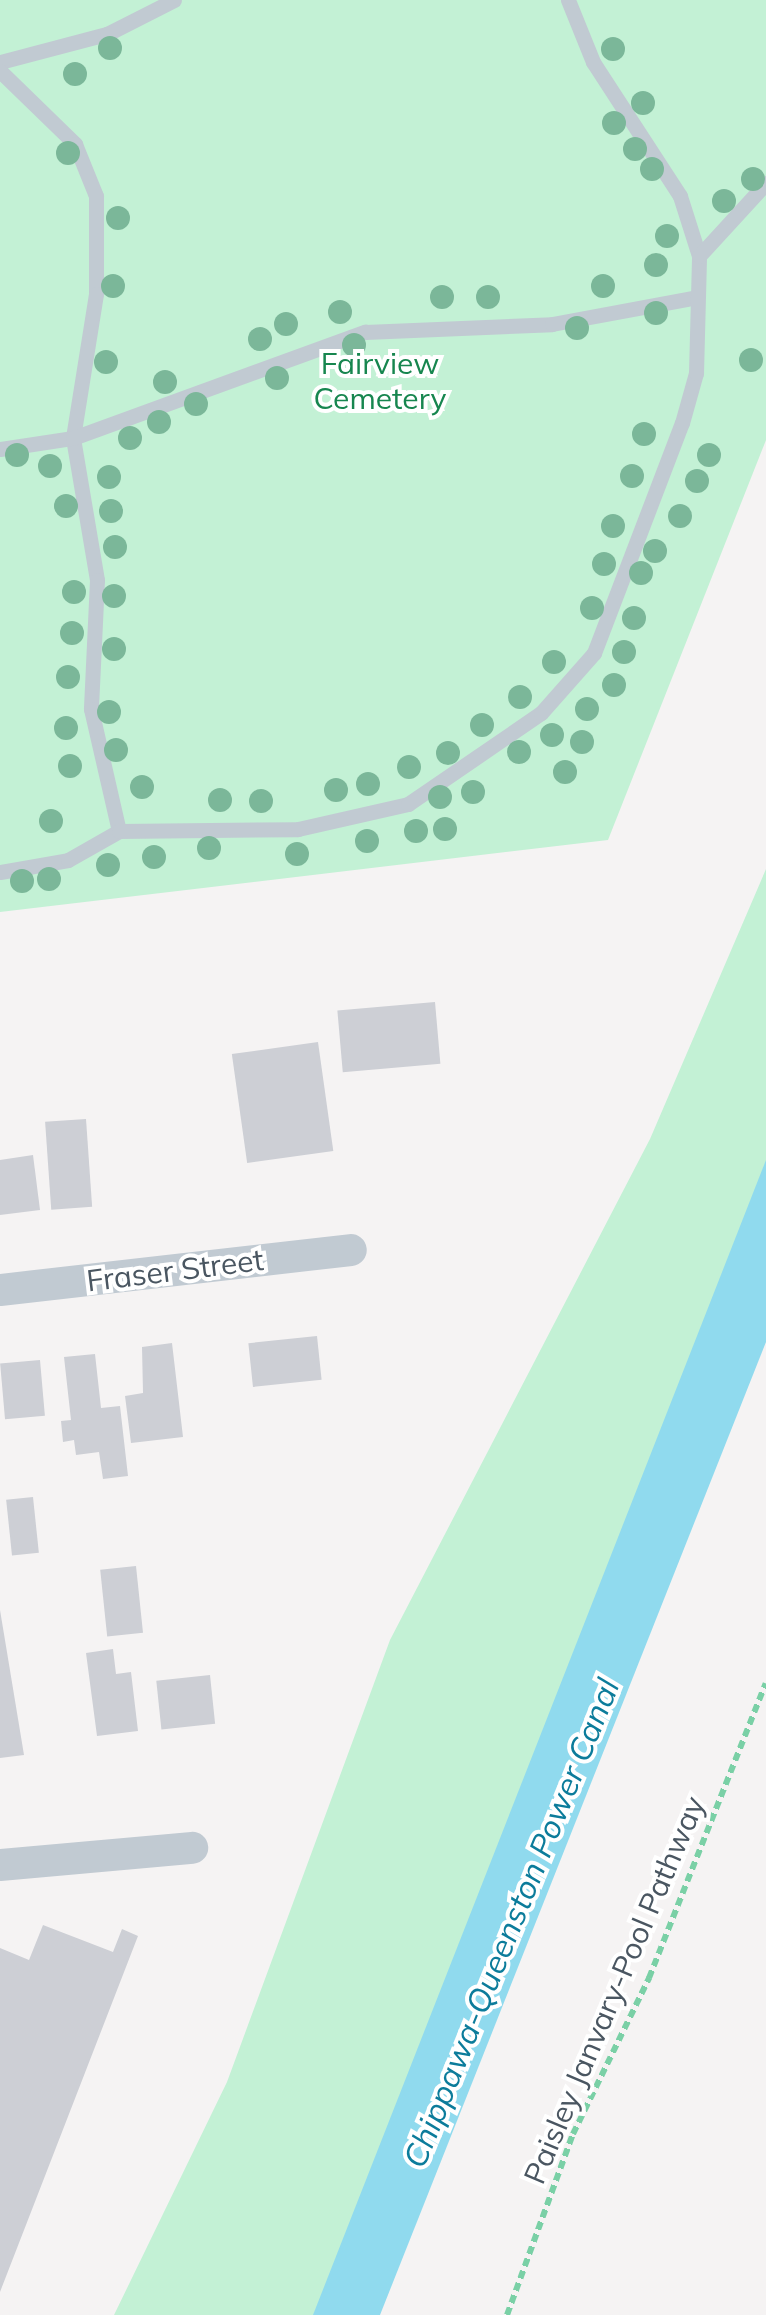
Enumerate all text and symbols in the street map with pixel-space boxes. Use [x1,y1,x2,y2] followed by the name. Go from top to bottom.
[314,345,446,416] park label: Fairview Cemetery
[84,1241,266,1299] street label: Fraser Street
[395,1673,627,2173] water label: Chippawa-Queenston Power Canal
[516,1791,712,2189] street label: Paisley Janvary-Pool Pathway

